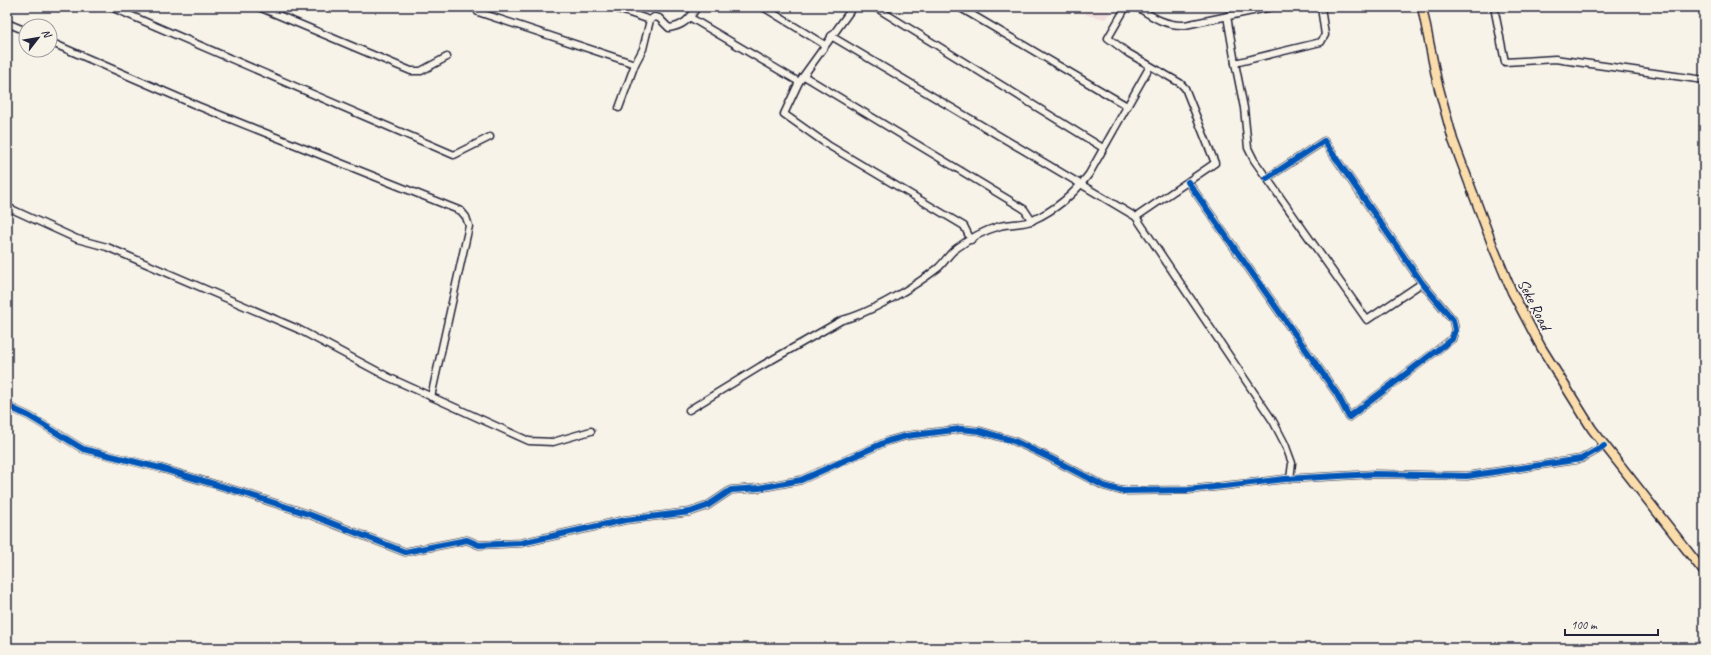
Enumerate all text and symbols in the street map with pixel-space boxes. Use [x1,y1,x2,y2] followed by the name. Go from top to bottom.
[18,18,58,58] north arrow
[39,26,55,41] text: N
[1513,276,1557,336] street label: Seke Road
[1565,611,1658,637] scale bar
[1571,617,1598,633] text: 100 m

